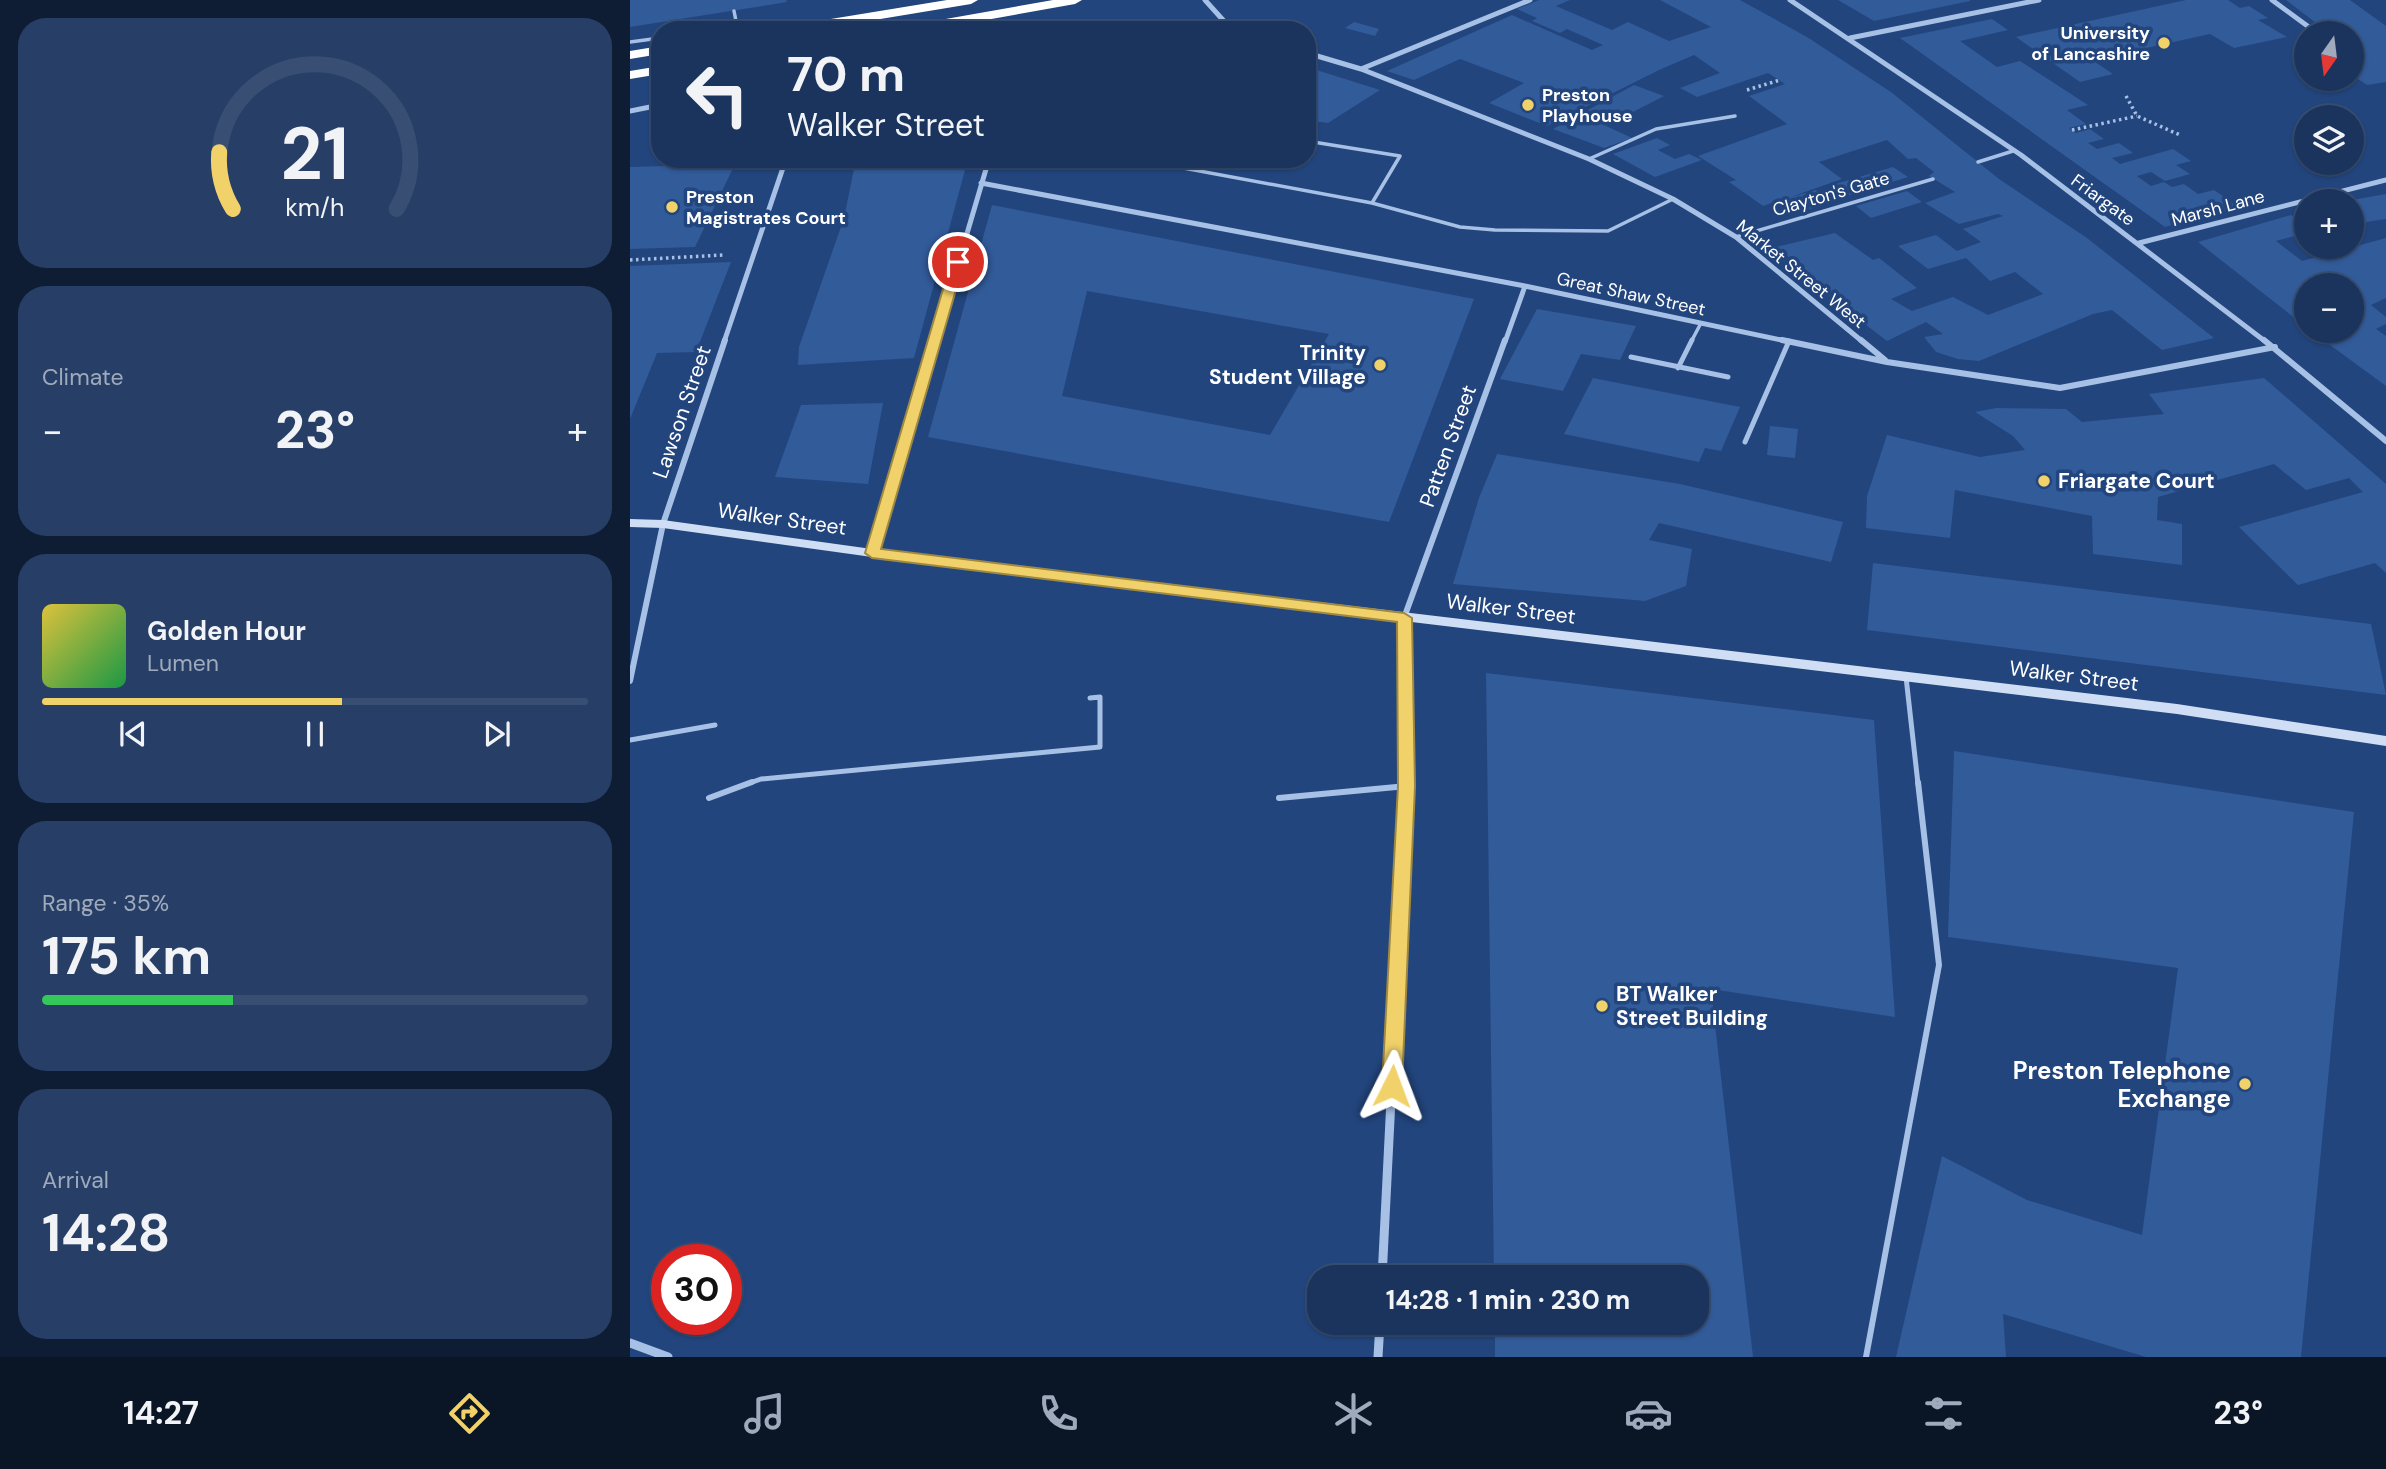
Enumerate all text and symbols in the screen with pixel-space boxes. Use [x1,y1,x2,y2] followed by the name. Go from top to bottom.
[2031,21,2150,66] place label: University of Lancashire
[2294,21,2364,91] north arrow
[2294,21,2364,343] map controls
[2156,35,2172,51] marker: University of Lancashire
[787,42,905,106] text: 70 m
[672,49,763,140] icon: left
[1542,83,1633,128] place label: Preston Playhouse
[1520,97,1536,113] marker: Preston Playhouse
[787,104,985,146] text: Walker Street
[2294,105,2364,175] button: layers
[281,107,349,202] text: 21
[1770,166,1892,222] street label: Clayton's Gate
[2066,169,2140,231] street label: Friargate
[2169,184,2267,232] street label: Marsh Lane
[686,185,846,230] place label: Preston Magistrates Court
[2294,189,2364,259] button: +
[285,191,345,224] text: km/h
[664,199,680,215] marker: Preston Magistrates Court
[1731,214,1871,334] street label: Market Street West
[928,232,988,292] pin
[939,243,977,281] icon: arrive
[1554,267,1708,321] street label: Great Shaw Street
[2294,273,2364,343] button: −
[1209,339,1366,391] place label: Trinity Student Village
[646,342,718,482] street label: Lawson Street
[1372,357,1388,373] marker: Trinity Student Village
[42,362,124,392] text: Climate
[1413,381,1483,511] street label: Patten Street
[275,396,355,464] text: 23°
[42,406,63,456] text: −
[567,406,588,456] text: +
[2058,467,2215,495] place label: Friargate Court
[2036,473,2052,489] marker: Friargate Court
[716,496,848,542] street label: Walker Street
[1445,587,1577,631] street label: Walker Street
[147,614,306,648] text: Golden Hour
[147,648,219,678] text: Lumen
[2008,654,2140,698] street label: Walker Street
[114,715,152,753] icon: previous
[296,715,334,753] icon: pause
[478,715,516,753] icon: next
[42,888,169,918] text: Range · 35%
[42,922,211,990] text: 175 km
[1616,980,1768,1032] place label: BT Walker Street Building
[1594,998,1610,1014] marker: BT Walker Street Building
[1355,1049,1429,1123] position arrow
[2013,1055,2231,1114] place label: Preston Telephone Exchange
[2237,1076,2253,1092] marker: Preston Telephone Exchange
[42,1165,109,1195] text: Arrival
[42,1199,171,1267] text: 14:28
[651,1244,742,1335] speed limit sign: 30
[1386,1283,1630,1317] text: 14:28 · 1 min · 230 m
[445,1389,494,1438] icon: directions
[740,1389,789,1438] icon: music
[1034,1389,1083,1438] icon: phone
[1329,1389,1378,1438] icon: climate
[1624,1389,1673,1438] icon: car
[1919,1389,1968,1438] icon: filters
[123,1392,199,1434] text: 14:27
[2214,1392,2263,1434] text: 23°

